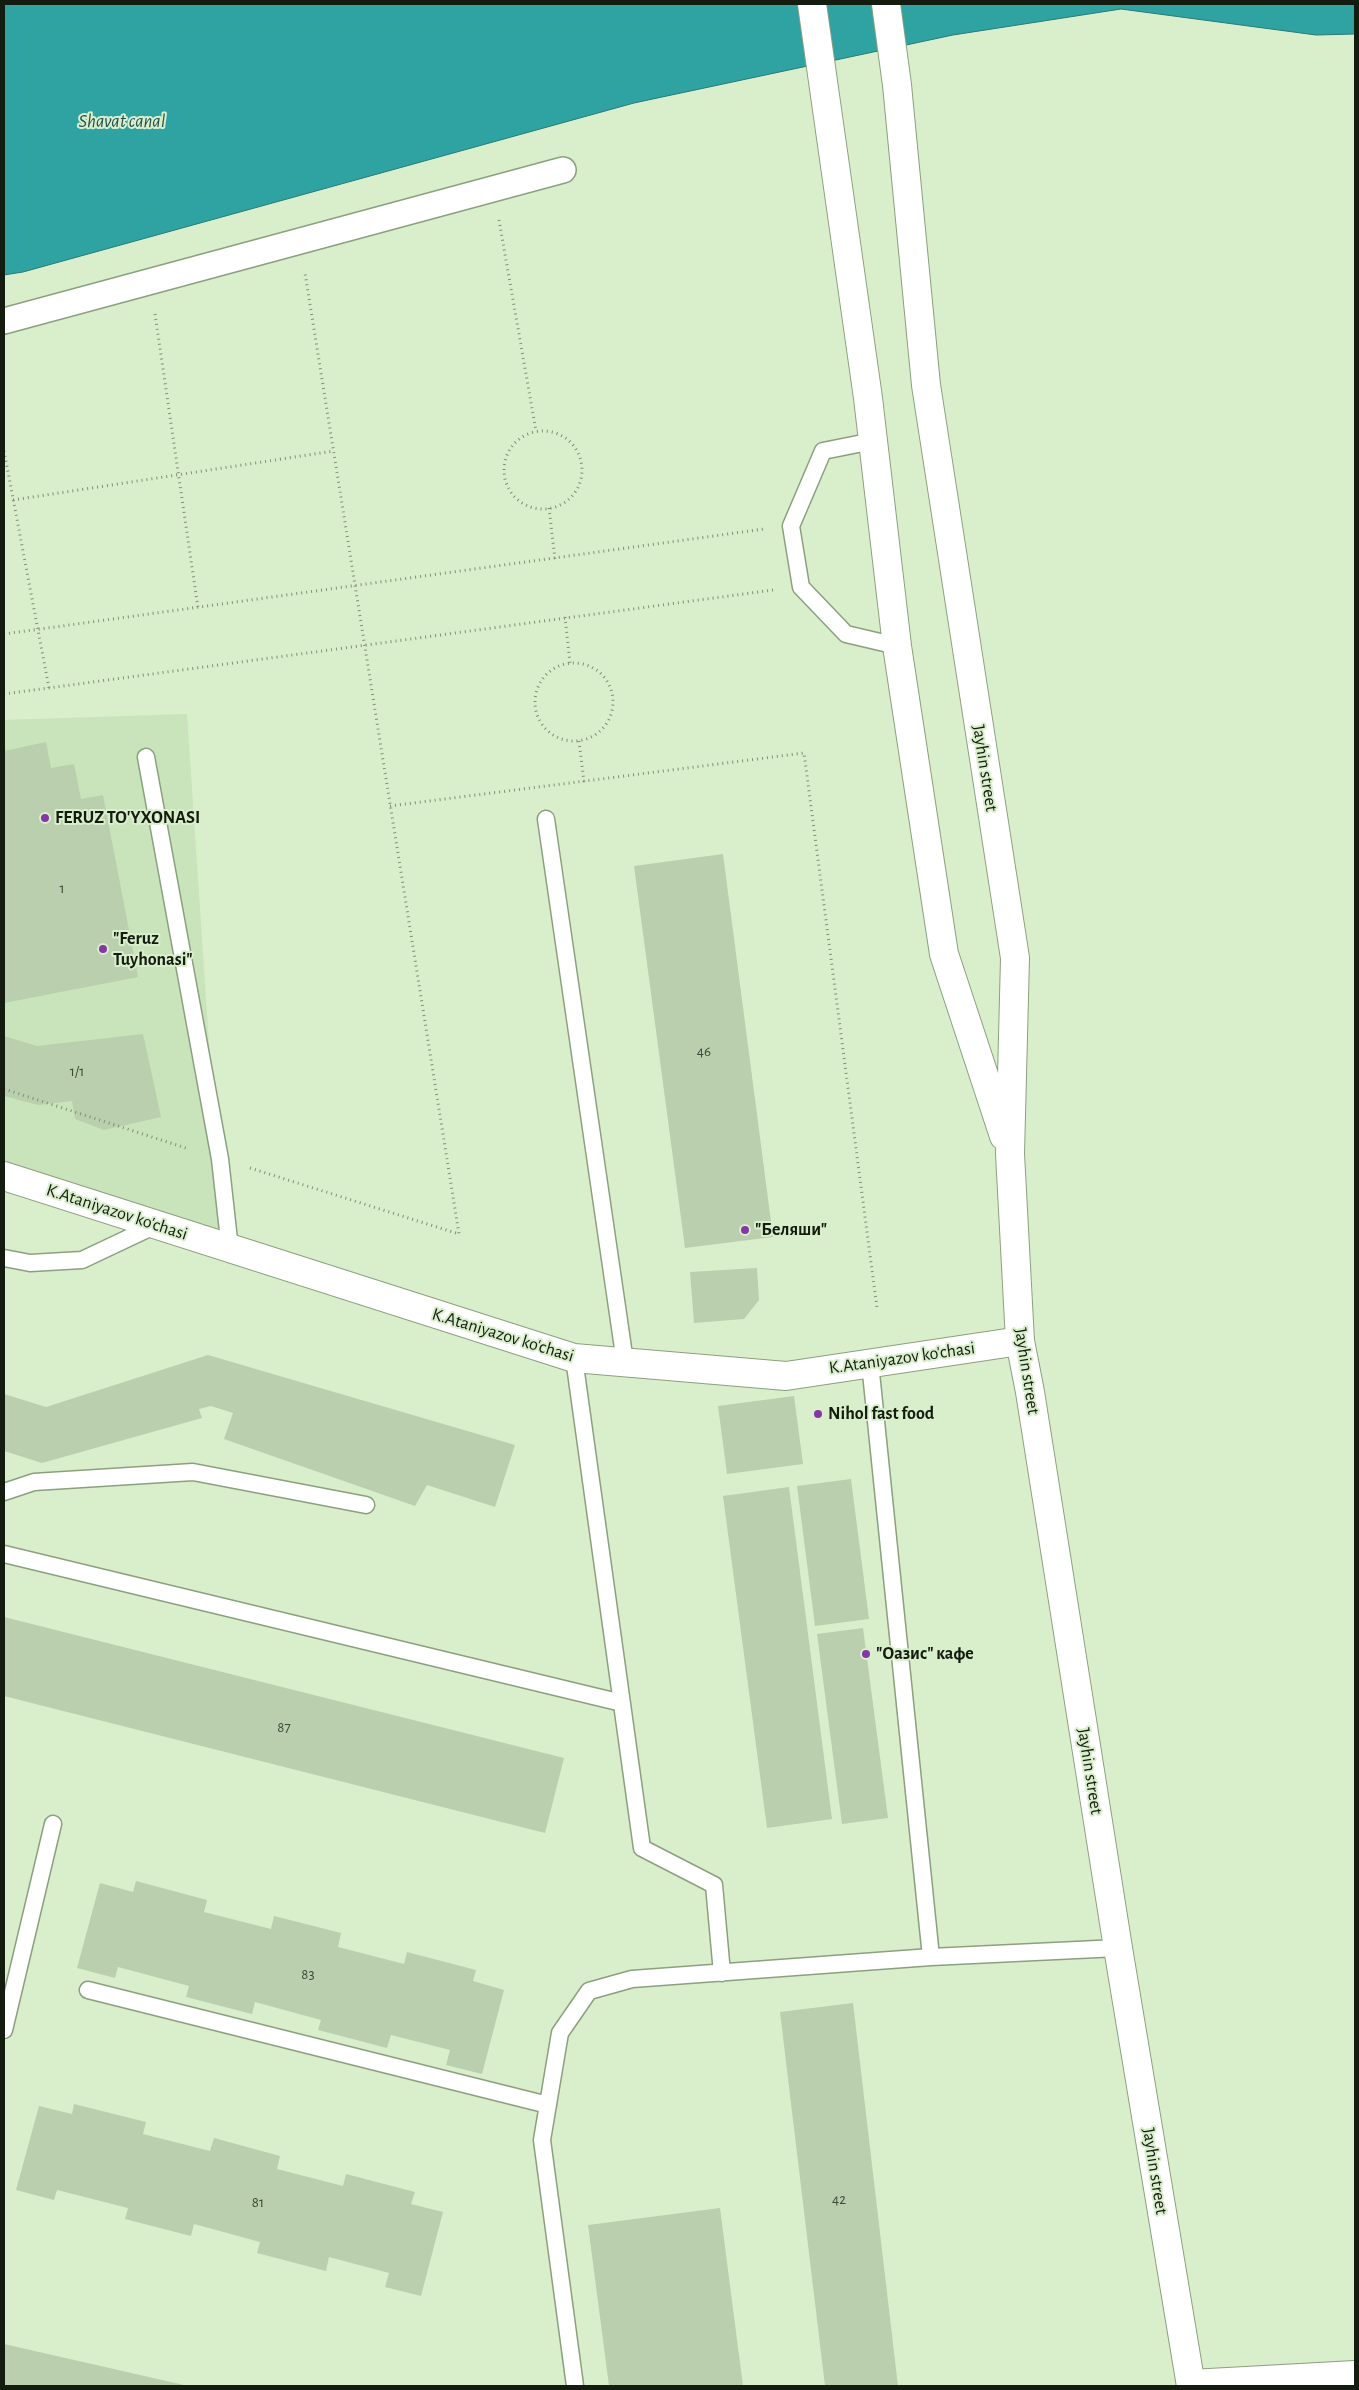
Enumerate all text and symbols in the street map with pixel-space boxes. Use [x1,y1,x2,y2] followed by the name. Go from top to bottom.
[79,110,165,132] water label: Shavat canal
[967,723,1003,813] street label: Jayhin street
[55,807,200,829] place label: FERUZ TO'YXONASI
[39,812,51,824] marker: FERUZ TO'YXONASI
[59,879,65,897] house number: 1
[113,928,193,971] place label: "Feruz Tuyhonasi"
[97,943,109,955] marker: "Feruz Tuyhonasi"
[697,1042,711,1060] house number: 46
[70,1062,84,1080] house number: 1/1
[44,1179,190,1245] street label: K.Ataniyazov ko'chasi
[755,1219,827,1241] place label: "Беляши"
[739,1224,751,1236] marker: "Беляши"
[429,1303,577,1367] street label: K.Ataniyazov ko'chasi
[1009,1326,1045,1416] street label: Jayhin street
[828,1337,976,1379] street label: K.Ataniyazov ko'chasi
[828,1403,934,1425] place label: Nihol fast food
[812,1408,824,1420] marker: Nihol fast food
[876,1643,974,1665] place label: "Оазис" кафе
[860,1648,872,1660] marker: "Оазис" кафе
[277,1718,291,1736] house number: 87
[1072,1726,1108,1816] street label: Jayhin street
[301,1965,315,1983] house number: 83
[1137,2126,1173,2216] street label: Jayhin street
[832,2190,846,2208] house number: 42
[252,2193,264,2211] house number: 81

